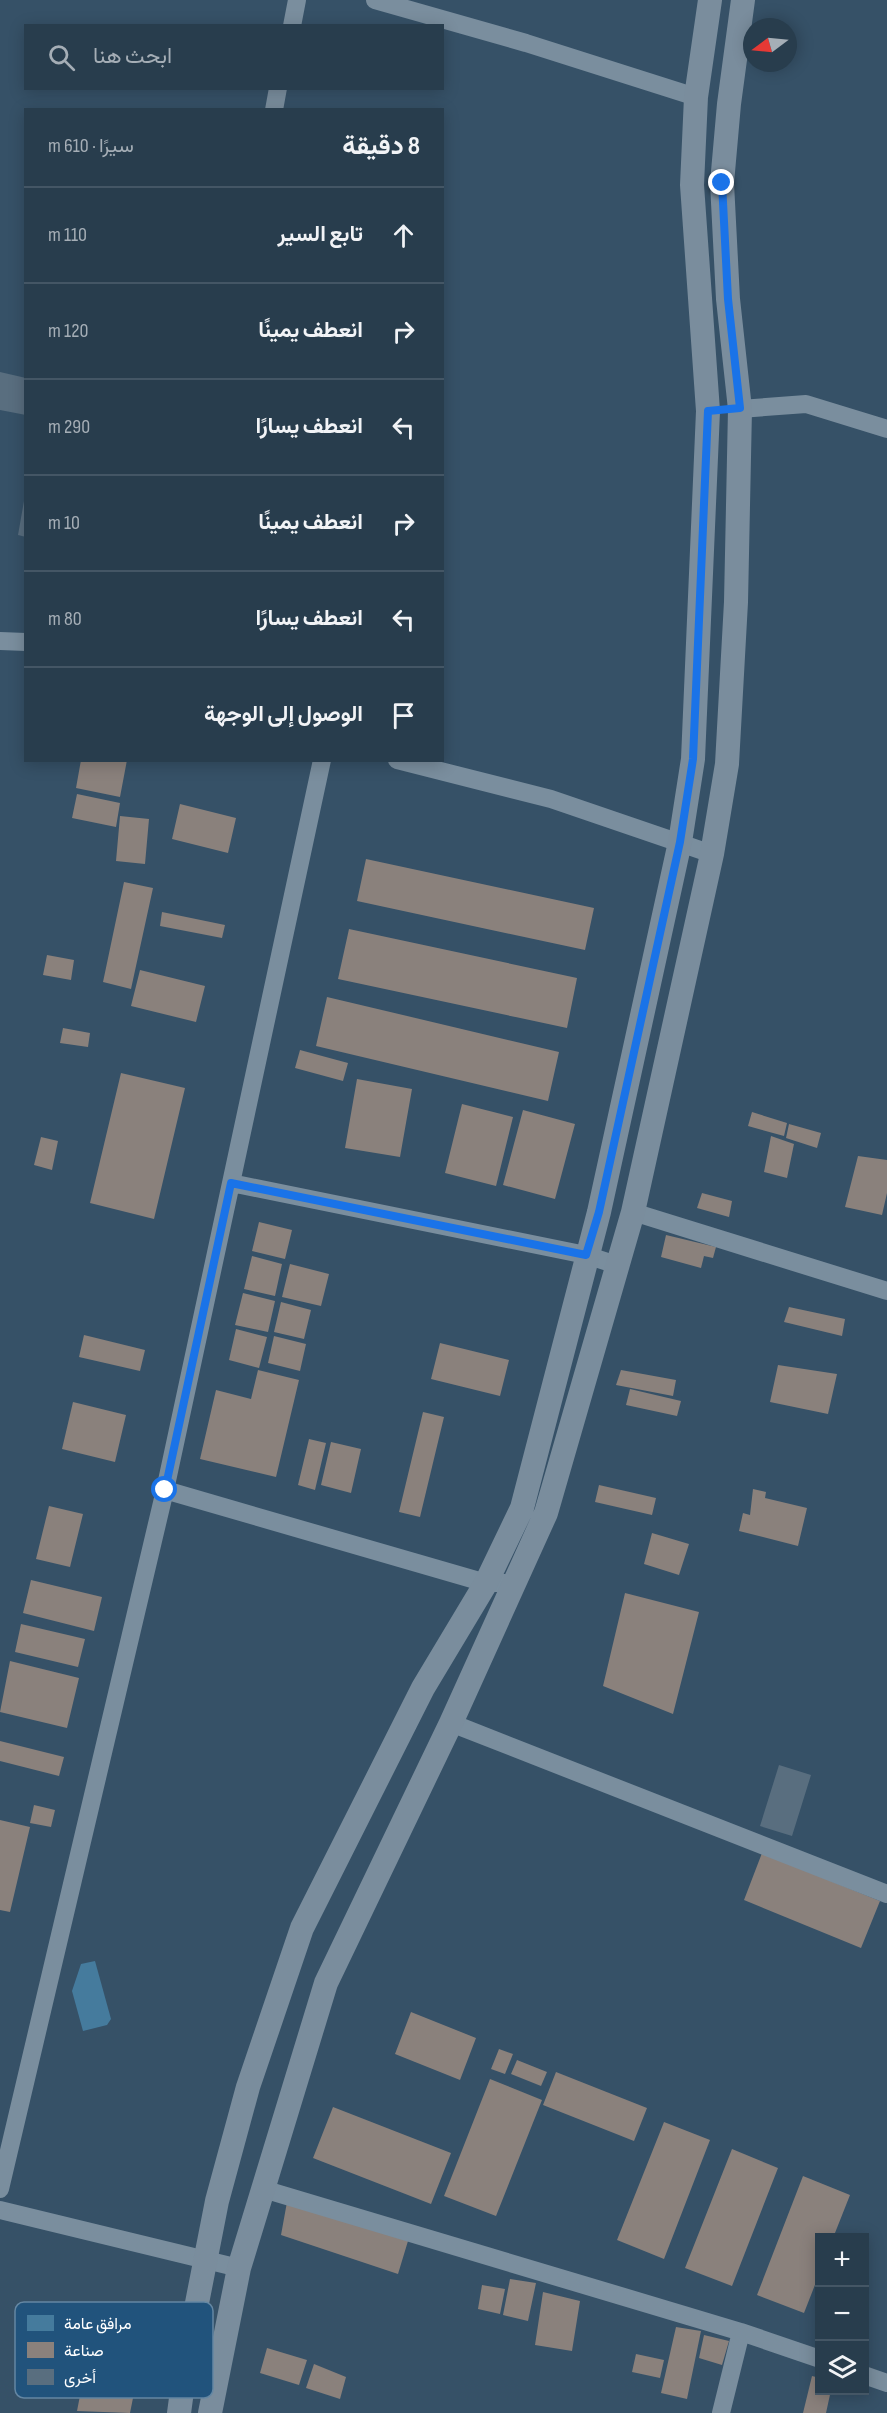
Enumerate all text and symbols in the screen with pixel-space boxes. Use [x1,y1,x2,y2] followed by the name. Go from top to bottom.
[743,18,797,72] north arrow
[24,24,444,90] search box
[45,41,78,74] icon: search
[93,43,172,70] text: ابحث هنا
[342,131,420,162] text: 8 دقيقة
[48,134,134,158] text: سيرًا · 610 m
[708,169,734,195] route end
[387,219,420,252] icon: ahead
[278,221,363,248] text: تابع السير
[48,223,87,247] text: 110 m
[387,315,420,348] icon: right
[258,317,363,344] text: انعطف يمينًا
[48,319,88,343] text: 120 m
[387,411,420,444] icon: left
[255,413,363,440] text: انعطف يسارًا
[48,415,90,439] text: 290 m
[387,507,420,540] icon: right
[258,509,363,536] text: انعطف يمينًا
[48,511,80,535] text: 10 m
[387,603,420,636] icon: left
[255,605,363,632] text: انعطف يسارًا
[48,607,82,631] text: 80 m
[387,699,420,732] icon: arrive
[204,701,363,728] text: الوصول إلى الوجهة
[151,1476,177,1502] route start
[815,2233,869,2395] map controls
[815,2233,869,2287] button: +
[815,2287,869,2341] button: −
[15,2302,213,2398] legend
[64,2315,132,2334] text: مرافق عامة
[815,2341,869,2395] button: layers
[64,2342,104,2361] text: صناعة
[64,2369,96,2388] text: أخرى

